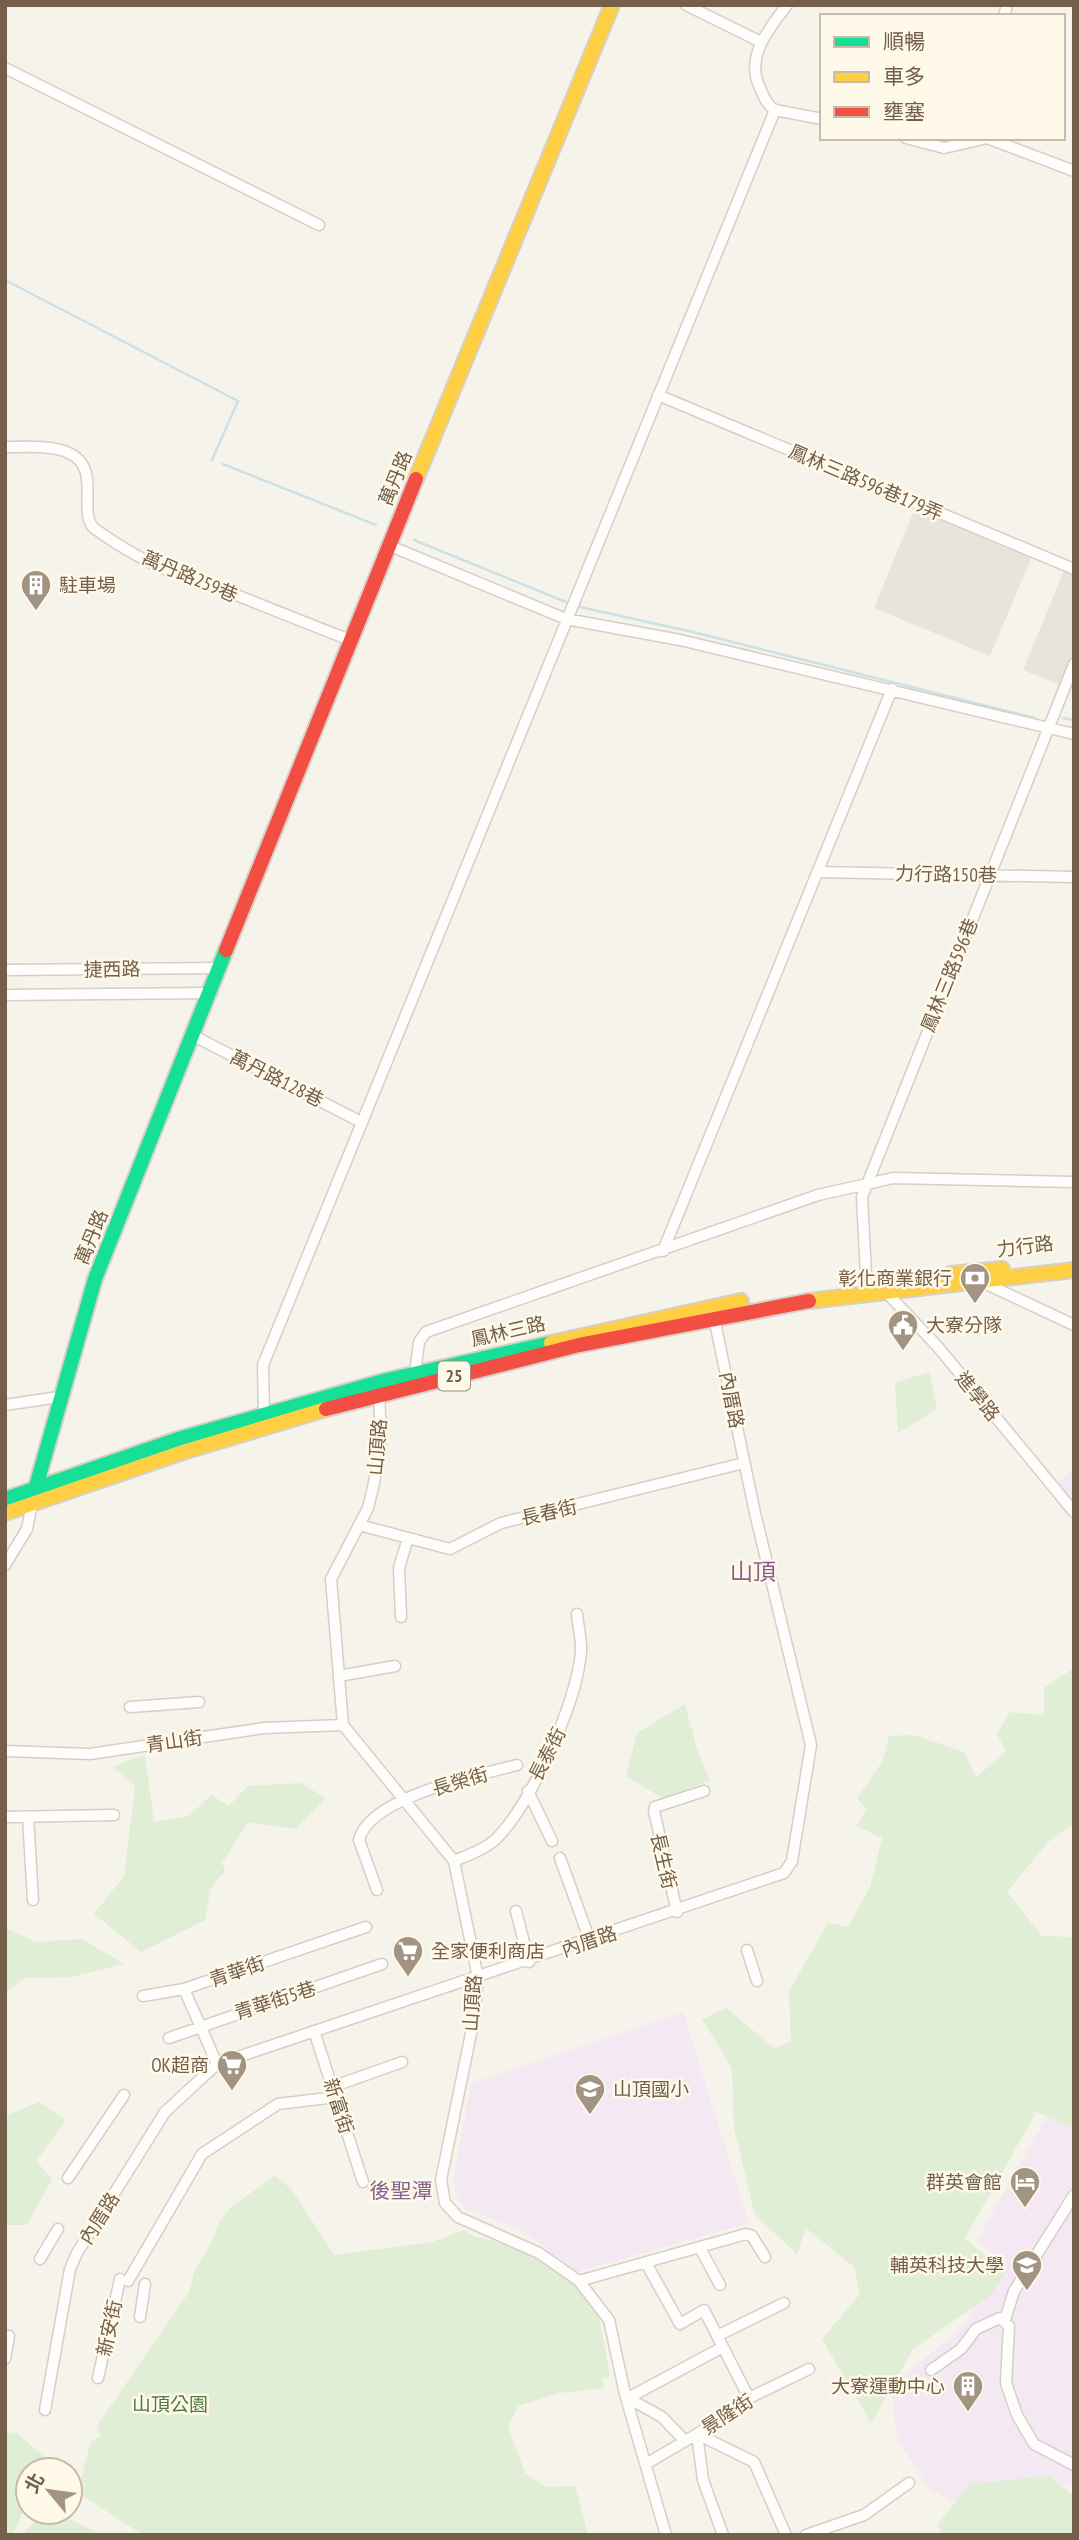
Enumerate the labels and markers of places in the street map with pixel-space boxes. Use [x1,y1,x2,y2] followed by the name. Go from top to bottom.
[19,568,53,612] building icon: 駐車場
[59,573,116,597] place label: 駐車場
[958,1261,992,1305] bank icon: 彰化商業銀行
[838,1266,952,1290] place label: 彰化商業銀行
[886,1308,920,1352] public building icon: 大寮分隊
[926,1313,1002,1337] place label: 大寮分隊
[391,1934,425,1978] supermarket icon: 全家便利商店
[431,1939,545,1963] place label: 全家便利商店
[215,2048,249,2092] supermarket icon: OK超商
[151,2053,209,2077] place label: OK超商
[573,2072,607,2116] school or university icon: 山頂國小
[613,2077,689,2101] place label: 山頂國小
[1008,2165,1042,2209] hotel icon: 群英會館
[926,2170,1002,2194] place label: 群英會館
[1010,2248,1044,2292] school or university icon: 輔英科技大學
[890,2253,1004,2277] place label: 輔英科技大學
[951,2369,985,2413] building icon: 大寮運動中心
[831,2374,945,2398] place label: 大寮運動中心

